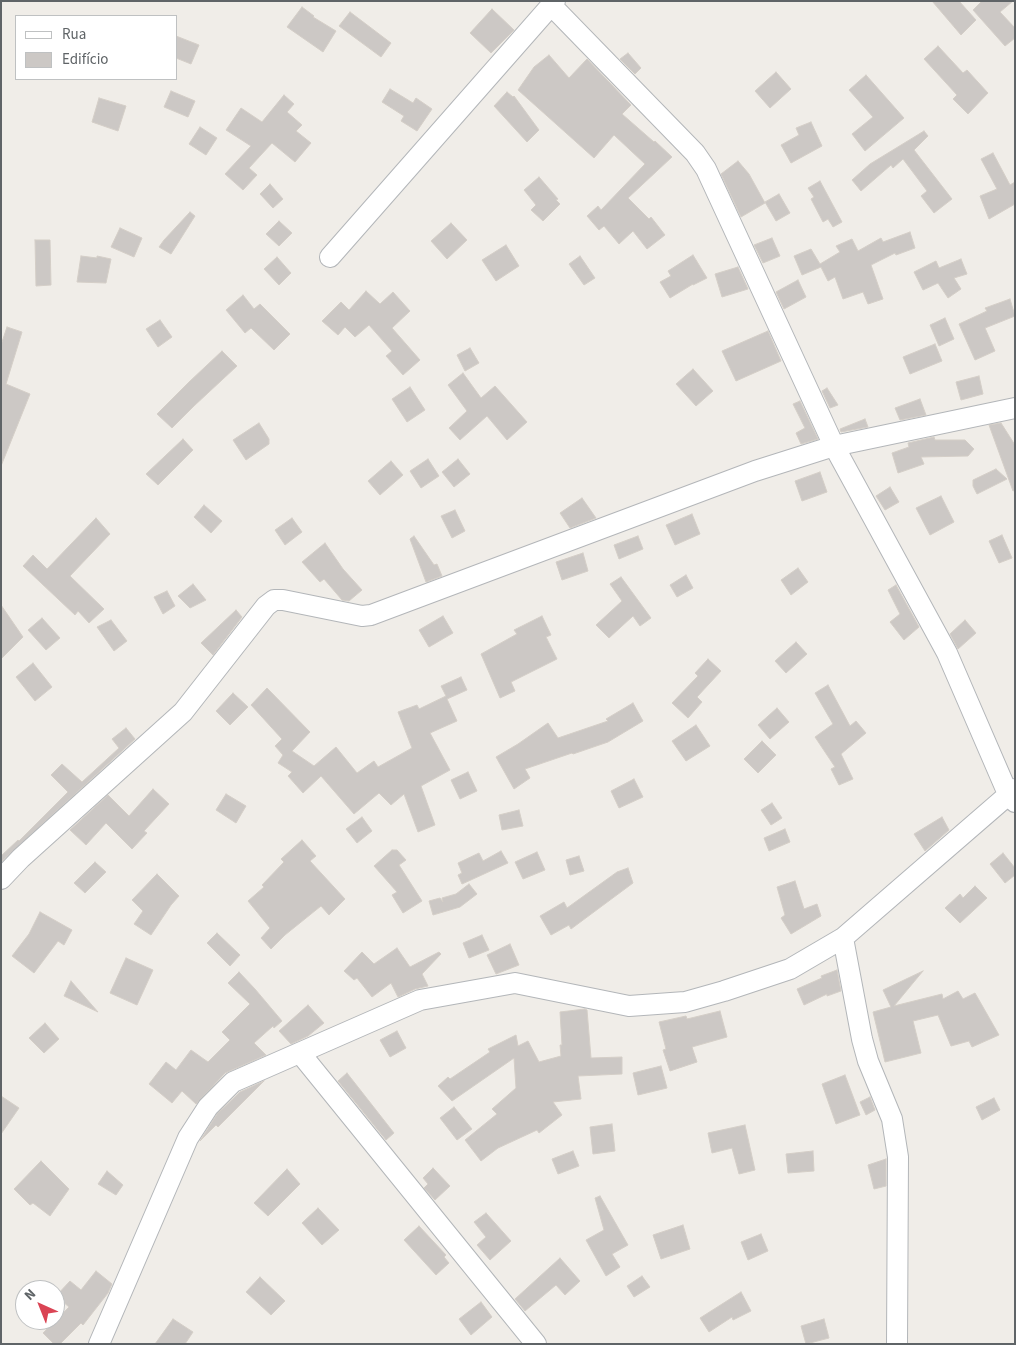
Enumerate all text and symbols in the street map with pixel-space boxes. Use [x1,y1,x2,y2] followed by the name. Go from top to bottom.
[15,15,178,80] legend
[62,24,86,45] text: Rua
[62,49,109,70] text: Edifício
[15,1280,65,1330] north arrow
[20,1285,41,1305] text: N

